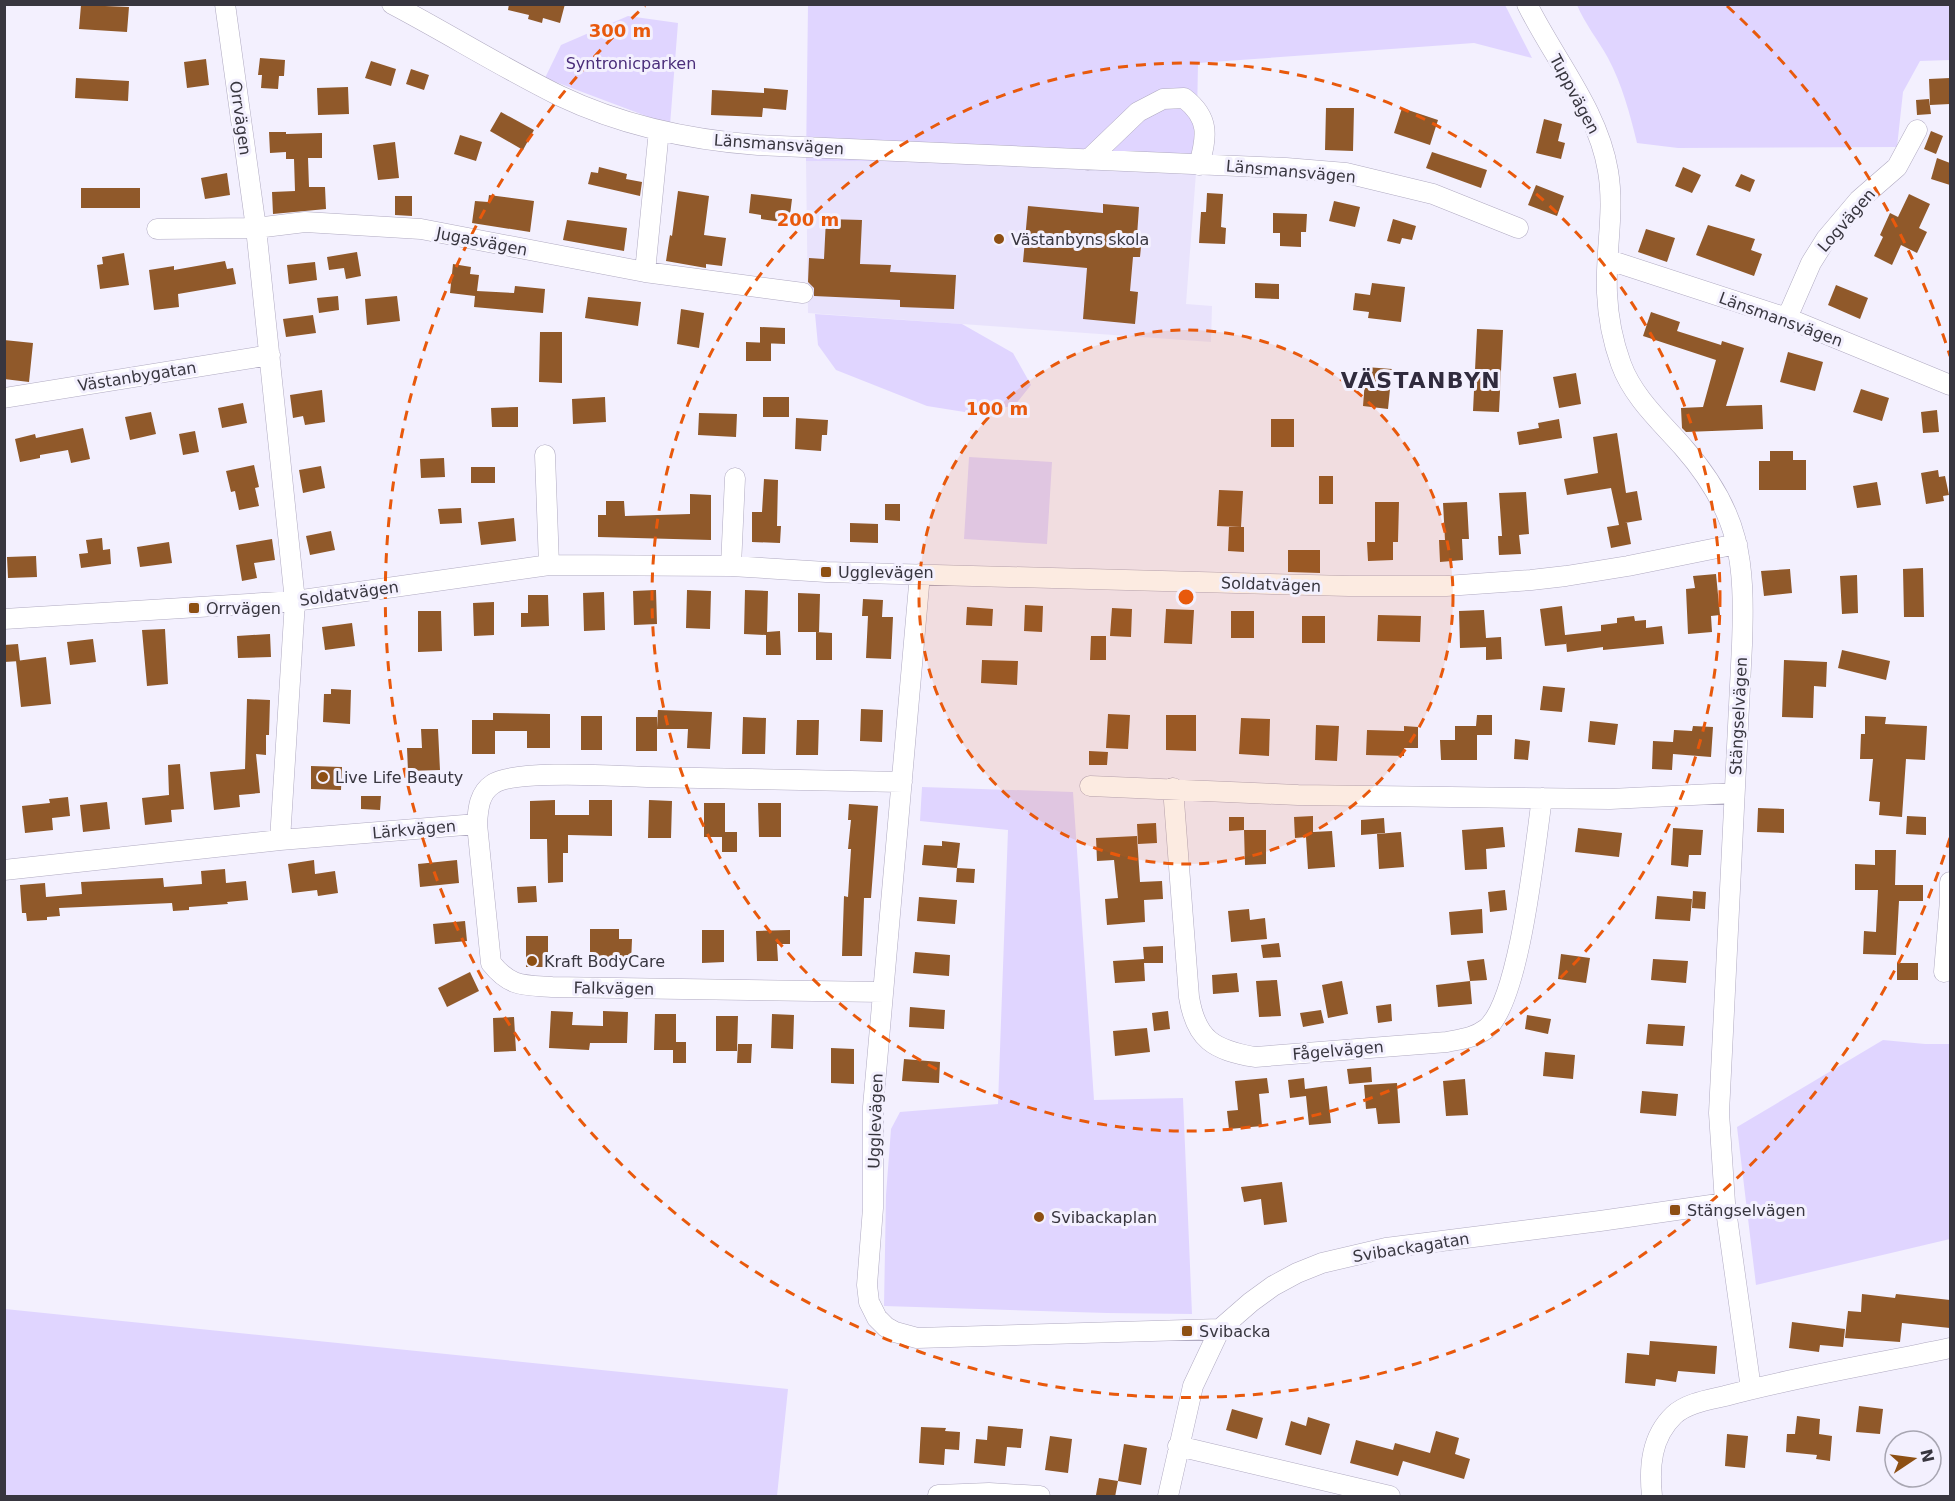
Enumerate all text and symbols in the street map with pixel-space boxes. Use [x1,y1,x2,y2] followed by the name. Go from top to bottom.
[589,20,651,41] text: 300 m
[1545,50,1603,137] street label: Tuppvägen
[566,54,696,73] park label: Syntronicparken
[226,80,255,156] street label: Orrvägen
[713,130,845,159] street label: Länsmansvägen
[1225,156,1357,187] street label: Länsmansvägen
[1814,185,1879,256] street label: Logvägen
[777,209,839,230] text: 200 m
[434,223,529,260] street label: Jugasvägen
[1011,230,1149,249] place label: Västanbyns skola
[992,232,1006,246] marker: Västanbyns skola
[1716,288,1845,351] street label: Länsmansvägen
[76,358,198,395] street label: Västanbygatan
[1341,368,1501,393] district label: VÄSTANBYN
[966,398,1028,419] text: 100 m
[838,563,934,582] place label: Ugglevägen
[819,565,833,579] marker: Ugglevägen
[1221,573,1321,596] street label: Soldatvägen
[298,577,400,610] street label: Soldatvägen
[1176,587,1196,607] centre of rings
[206,599,281,618] place label: Orrvägen
[187,601,201,615] marker: Orrvägen
[1726,656,1751,776] street label: Stängselvägen
[335,768,463,787] place label: Live Life Beauty
[316,770,330,784] marker: Live Life Beauty
[371,816,457,843] street label: Lärkvägen
[544,952,665,971] place label: Kraft BodyCare
[525,954,539,968] marker: Kraft BodyCare
[573,978,654,999] street label: Falkvägen
[1292,1037,1384,1064] street label: Fågelvägen
[864,1073,887,1169] street label: Ugglevägen
[1687,1201,1806,1220] place label: Stängselvägen
[1668,1203,1682,1217] marker: Stängselvägen
[1051,1208,1157,1227] place label: Svibackaplan
[1032,1210,1046,1224] marker: Svibackaplan
[1351,1229,1471,1266] street label: Svibackagatan
[1199,1322,1271,1341] place label: Svibacka
[1180,1324,1194,1338] marker: Svibacka
[1883,1429,1943,1489] north arrow
[1916,1447,1938,1464] text: N

